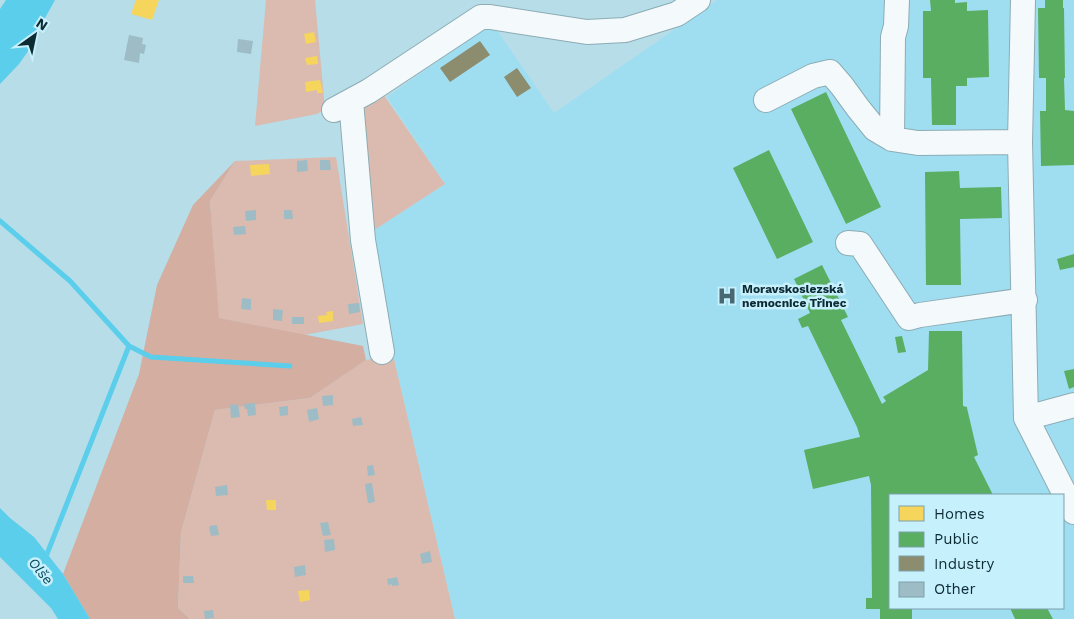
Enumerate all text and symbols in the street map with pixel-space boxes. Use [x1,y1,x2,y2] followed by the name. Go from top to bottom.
[10,10,60,60] north arrow
[33,15,51,34] text: N
[742,282,847,310] place label: Moravskoslezská nemocnice Třinec
[716,285,738,307] hospital icon: Moravskoslezská nemocnice Třinec
[889,494,1064,609] legend
[934,505,985,523] text: Homes
[934,530,979,548] text: Public
[25,554,57,588] water label: Olše
[934,555,995,573] text: Industry
[934,580,976,598] text: Other

